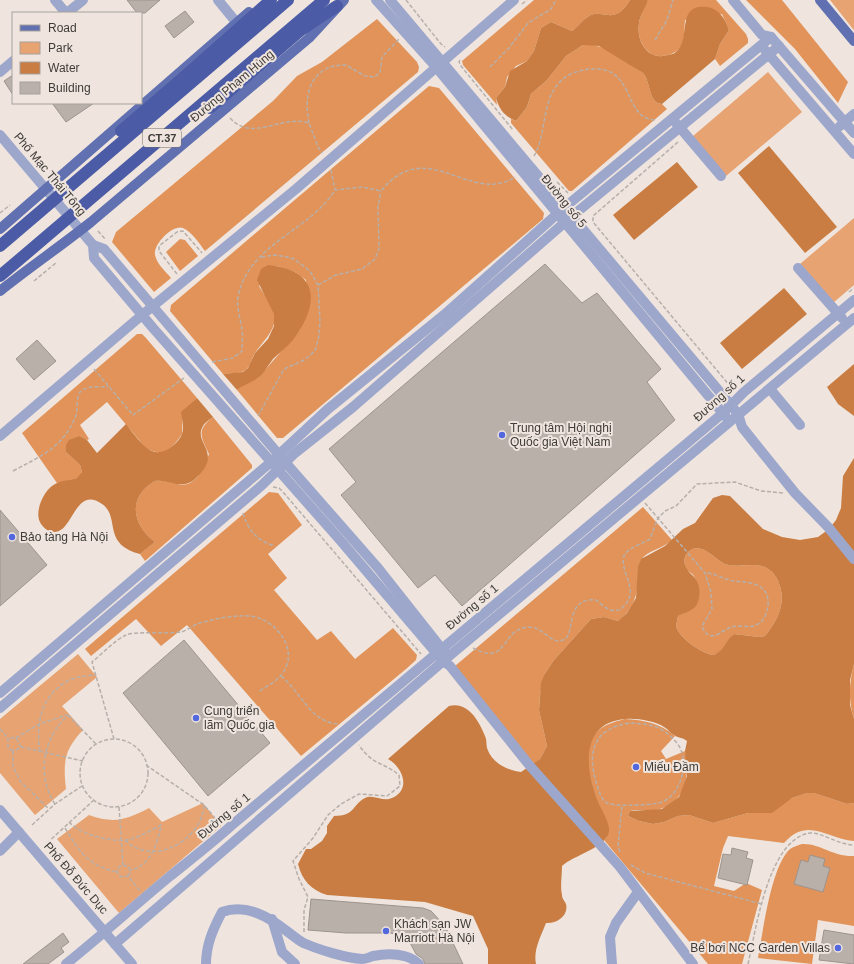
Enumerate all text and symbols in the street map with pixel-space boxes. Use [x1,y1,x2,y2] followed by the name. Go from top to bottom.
[12,12,142,104] legend
[48,21,77,35] text: Road
[48,41,74,55] text: Park
[187,47,277,125] street label: Đường Phạm Hùng
[48,61,80,75] text: Water
[48,81,91,95] text: Building
[143,129,181,147] road number: CT.37
[11,130,89,218] street label: Phố Mạc Thái Tông
[538,172,590,230] street label: Đường số 5
[691,371,748,425] street label: Đường số 1
[510,421,612,449] place label: Trung tâm Hội nghị Quốc gia Việt Nam
[497,430,507,440] marker: Trung tâm Hội nghị Quốc gia Việt Nam
[20,530,108,544] place label: Bảo tàng Hà Nội
[7,532,17,542] marker: Bảo tàng Hà Nội
[443,581,501,633] street label: Đường số 1
[204,704,275,732] place label: Cung triển lãm Quốc gia
[191,713,201,723] marker: Cung triển lãm Quốc gia
[644,760,699,774] place label: Miếu Đầm
[631,762,641,772] marker: Miếu Đầm
[195,790,253,842] street label: Đường số 1
[41,839,112,917] street label: Phố Đỗ Đức Dục
[394,917,475,945] place label: Khách sạn JW Marriott Hà Nội
[381,926,391,936] marker: Khách sạn JW Marriott Hà Nội
[690,941,830,955] place label: Bể bơi NCC Garden Villas
[833,943,843,953] marker: Bể bơi NCC Garden Villas

